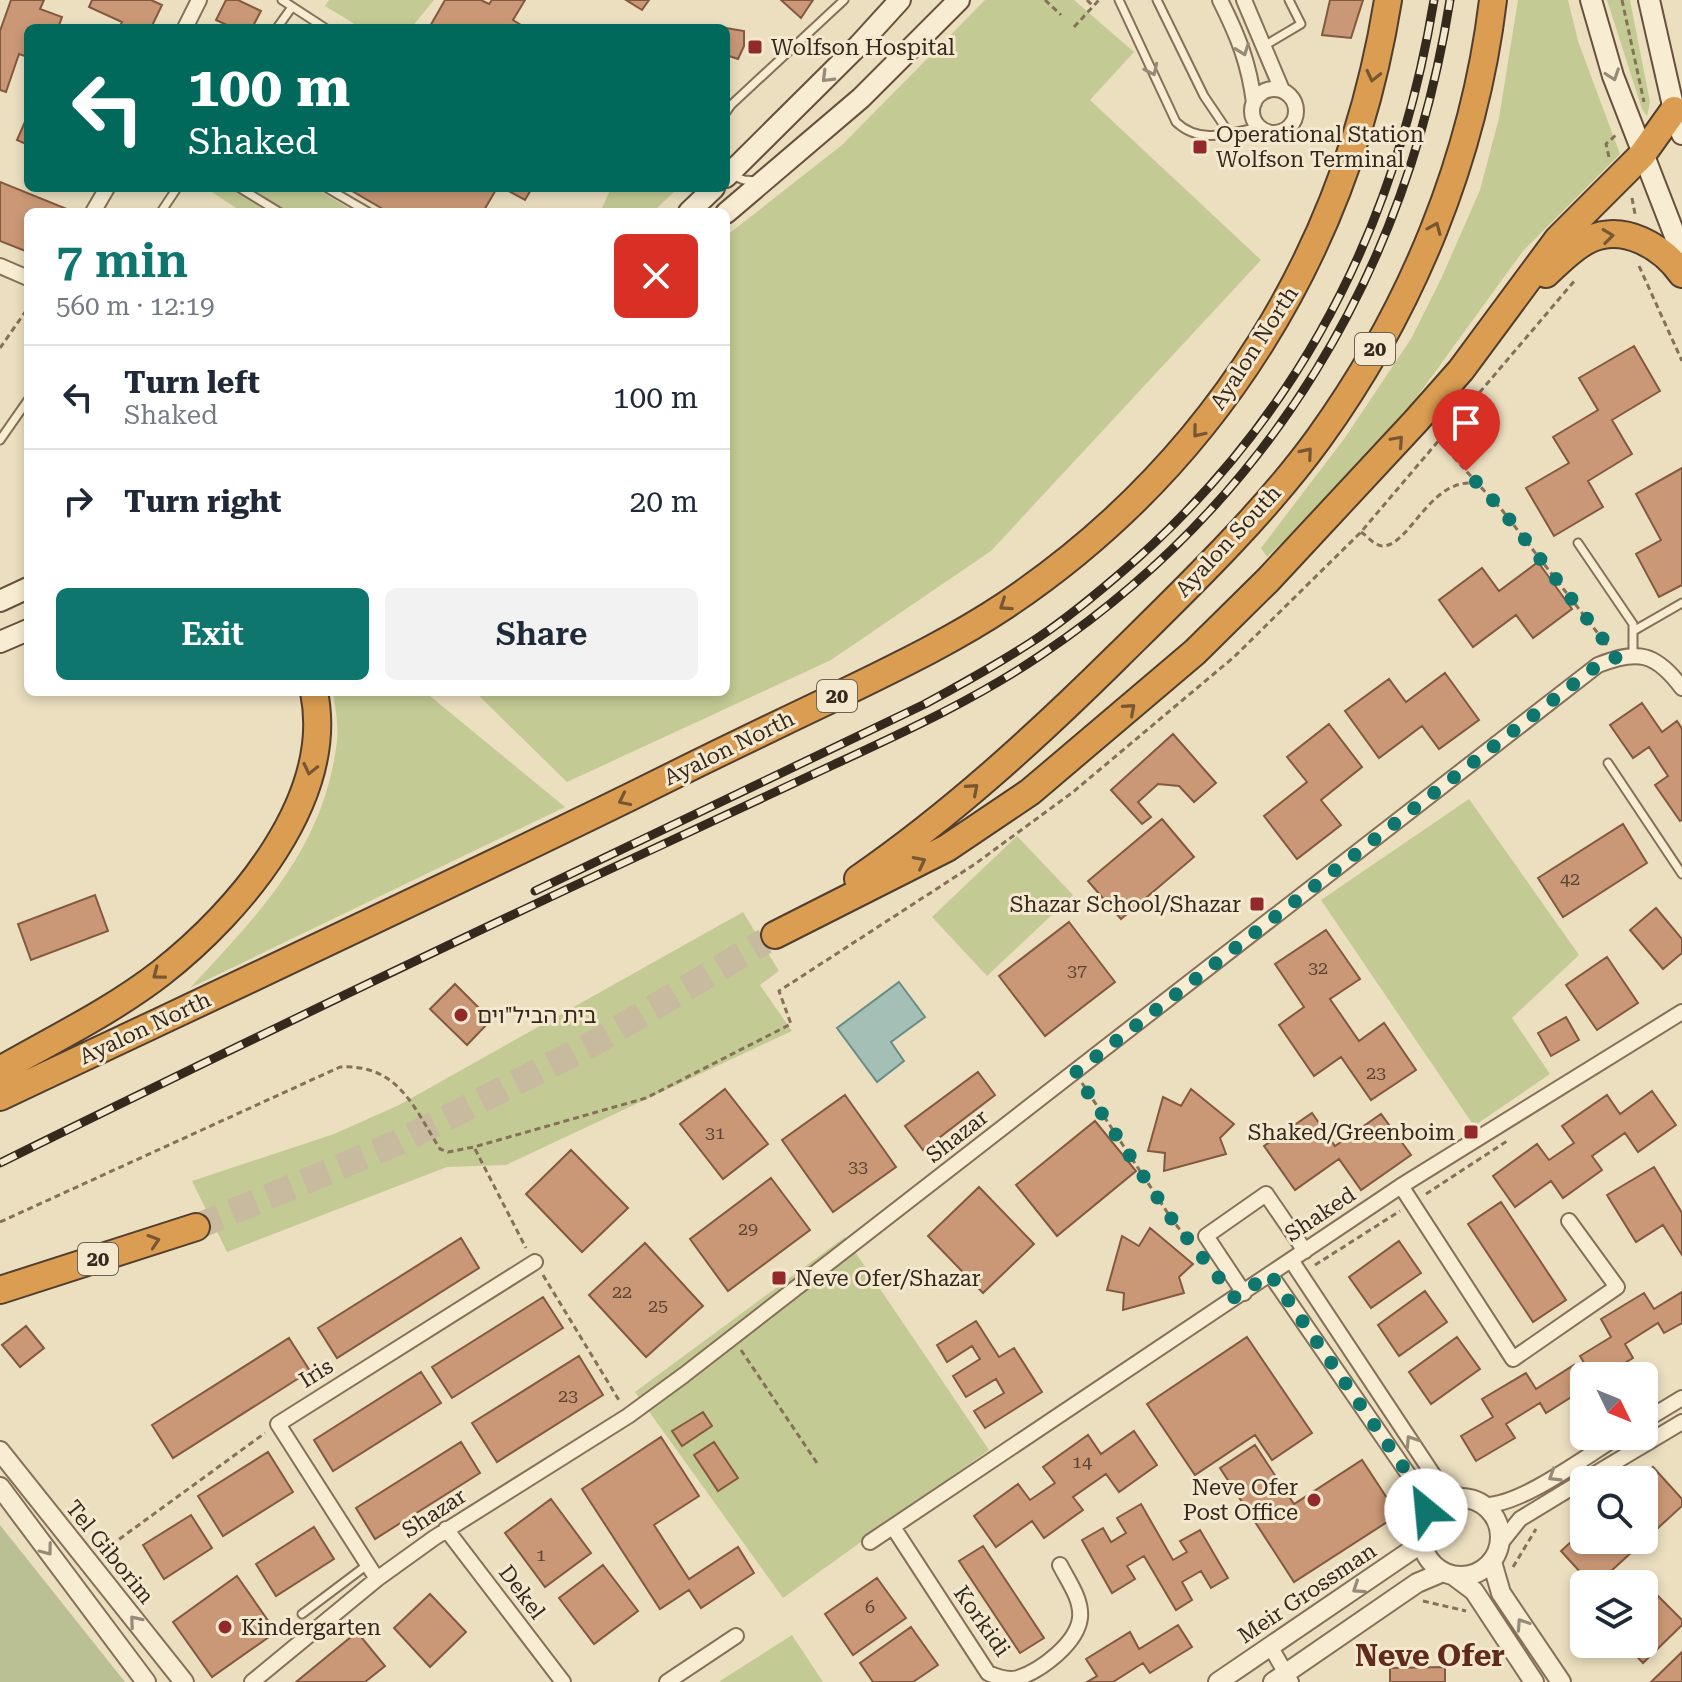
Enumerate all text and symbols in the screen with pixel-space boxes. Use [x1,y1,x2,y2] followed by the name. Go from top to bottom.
[771,35,955,60] place label: Wolfson Hospital
[746,38,764,56] marker: Wolfson Hospital
[1233,42,1250,56] one-way arrow
[188,54,350,120] text: 100 m
[56,56,160,160] icon: left
[1142,62,1158,77] one-way arrow
[1604,67,1620,81] one-way arrow
[822,68,836,82] one-way arrow
[1365,69,1382,83] one-way arrow
[188,121,318,163] text: Shaked
[1216,122,1424,172] place label: Operational Station Wolfson Terminal
[1191,138,1209,156] marker: Operational Station Wolfson Terminal
[1425,221,1441,236] one-way arrow
[1601,228,1614,245] one-way arrow
[56,233,188,289] text: 7 min
[614,234,698,318] button: close
[1205,282,1303,414] street label: Ayalon North
[56,291,215,321] text: 560 m · 12:19
[1355,333,1395,365] road number: 20
[124,365,260,400] text: Turn left
[56,375,100,419] icon: left
[613,380,698,415] text: 100 m
[1432,389,1500,471] pin
[124,400,218,430] text: Shaked
[1444,401,1488,445] icon: arrive
[1193,423,1208,437] one-way arrow
[1388,436,1403,451] one-way arrow
[1297,448,1312,462] one-way arrow
[56,479,100,523] icon: right
[1170,480,1286,602] street label: Ayalon South
[124,484,281,519] text: Turn right
[629,484,698,519] text: 20 m
[56,588,369,680] button: Exit
[385,588,698,680] button: Share
[999,595,1013,610] one-way arrow
[817,680,857,712] road number: 20
[1120,704,1135,719] one-way arrow
[660,706,798,790] street label: Ayalon North
[302,762,319,776] one-way arrow
[964,784,979,799] one-way arrow
[618,790,632,806] one-way arrow
[912,856,927,872] one-way arrow
[1560,868,1580,889] house number: 42
[1010,892,1241,917] place label: Shazar School/Shazar
[1248,895,1266,913] marker: Shazar School/Shazar
[1308,957,1328,978] house number: 32
[1067,960,1087,981] house number: 37
[153,965,167,979] one-way arrow
[75,987,215,1069] street label: Ayalon North
[477,1003,596,1028] place label: בית הביל"וים
[452,1006,470,1024] marker: בית הביל"וים
[1366,1062,1386,1083] house number: 23
[921,1104,993,1168] street label: Shazar
[1248,1120,1455,1145] place label: Shaked/Greenboim
[705,1122,725,1143] house number: 31
[1462,1123,1480,1141] marker: Shaked/Greenboim
[848,1156,868,1177] house number: 33
[1280,1181,1360,1247] street label: Shaked
[738,1218,758,1239] house number: 29
[147,1234,161,1250] one-way arrow
[78,1243,118,1275] road number: 20
[795,1266,981,1291] place label: Neve Ofer/Shazar
[770,1269,788,1287] marker: Neve Ofer/Shazar
[612,1281,632,1302] house number: 22
[648,1295,668,1316] house number: 25
[295,1353,337,1393] street label: Iris
[1570,1362,1658,1450] north arrow
[1570,1362,1658,1658] map controls
[558,1385,578,1406] house number: 23
[1405,1435,1420,1450] one-way arrow
[1072,1451,1092,1472] house number: 14
[1548,1466,1563,1481] one-way arrow
[1570,1466,1658,1554] button: search
[1384,1468,1468,1552] position arrow
[1183,1475,1298,1525] place label: Neve Ofer Post Office
[397,1483,471,1543] street label: Shazar
[1305,1491,1323,1509] marker: Neve Ofer Post Office
[61,1495,159,1609] street label: Tel Giborim
[1233,1538,1381,1648] street label: Meir Grossman
[37,1541,51,1556] one-way arrow
[536,1544,546,1565] house number: 1
[494,1560,550,1624] street label: Dekel
[1570,1570,1658,1658] button: layers
[1353,1578,1367,1593] one-way arrow
[949,1581,1015,1661] street label: Korkidi
[865,1596,875,1617] house number: 6
[241,1615,381,1640] place label: Kindergarten
[130,1616,145,1631] one-way arrow
[216,1618,234,1636] marker: Kindergarten
[1517,1618,1532,1633] one-way arrow
[1355,1638,1505,1673] district label: Neve Ofer

